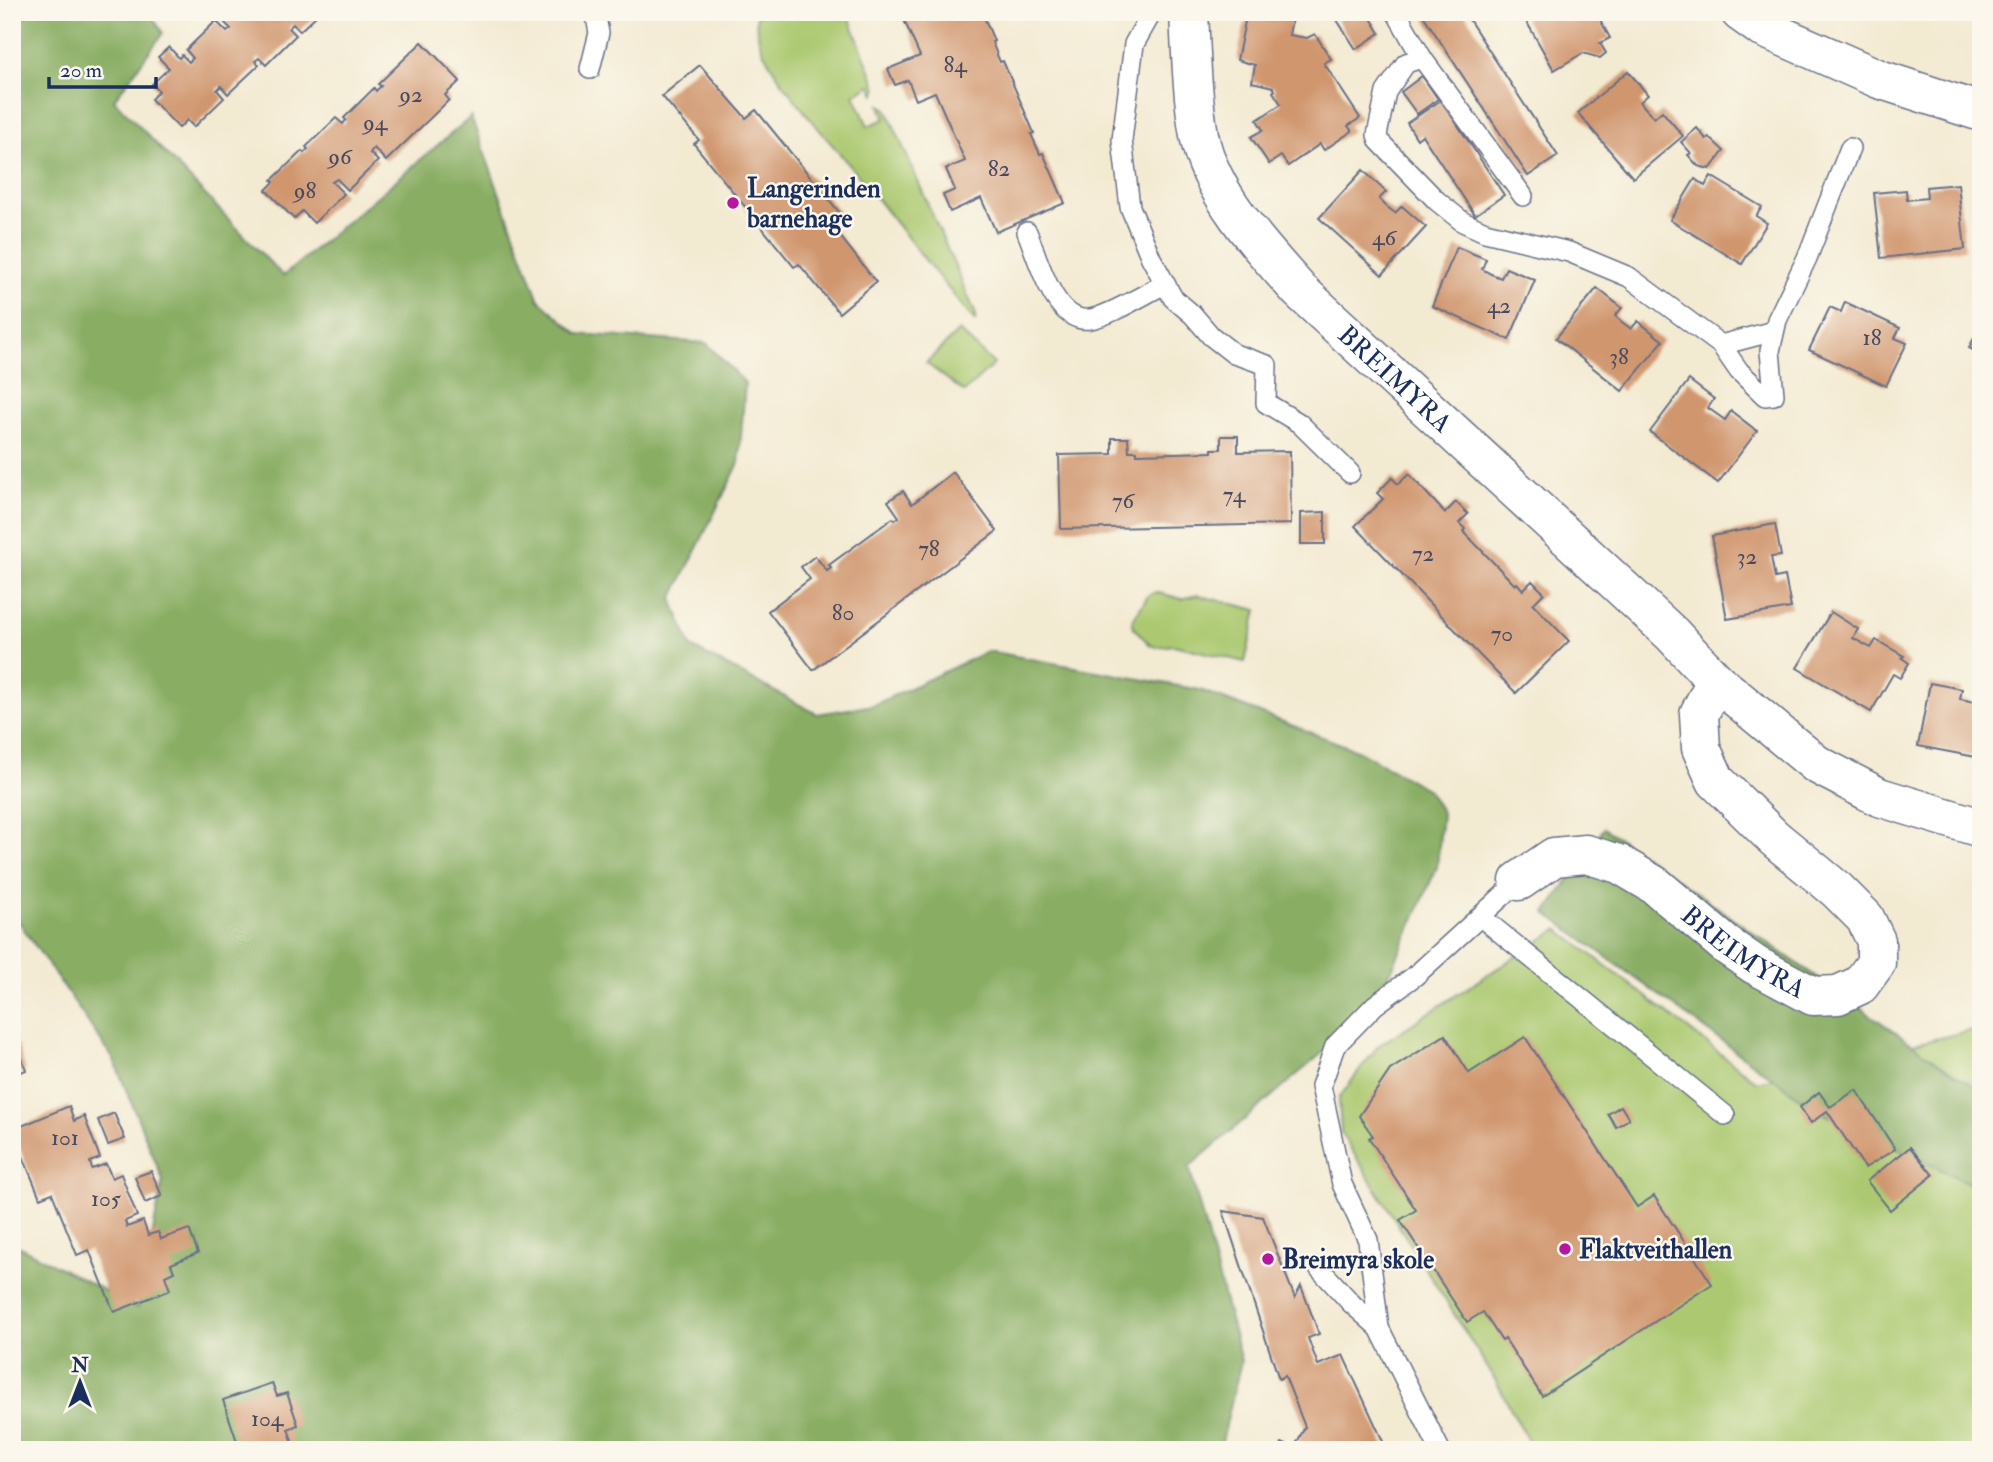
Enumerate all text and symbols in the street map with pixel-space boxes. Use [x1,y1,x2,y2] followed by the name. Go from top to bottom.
[49,46,156,90] scale bar
[943,50,968,79] house number: 84
[60,57,102,84] text: 20 m
[397,80,423,109] house number: 92
[361,108,389,137] house number: 94
[326,142,353,171] house number: 96
[988,154,1010,183] house number: 82
[746,173,881,236] place label: Langerinden barnehage
[292,176,316,205] house number: 98
[725,195,741,211] marker: Langerinden barnehage
[1372,223,1397,252] house number: 46
[1487,291,1511,320] house number: 42
[1331,319,1458,440] street label: BREIMYRA
[1862,323,1882,352] house number: 18
[1609,342,1629,371] house number: 38
[1223,480,1247,509] house number: 74
[1112,486,1135,515] house number: 76
[918,534,940,563] house number: 78
[1412,539,1434,568] house number: 72
[1737,542,1757,571] house number: 32
[832,598,854,627] house number: 80
[1491,619,1513,648] house number: 70
[1674,899,1811,1006] street label: BREIMYRA
[51,1123,79,1152] house number: 101
[91,1184,121,1213] house number: 105
[1579,1234,1733,1266] place label: Flaktveithallen
[1557,1241,1573,1257] marker: Flaktveithallen
[1282,1244,1434,1277] place label: Breimyra skole
[1260,1251,1276,1267] marker: Breimyra skole
[46,1346,116,1416] north arrow
[70,1354,89,1378] text: N
[251,1404,285,1433] house number: 104

